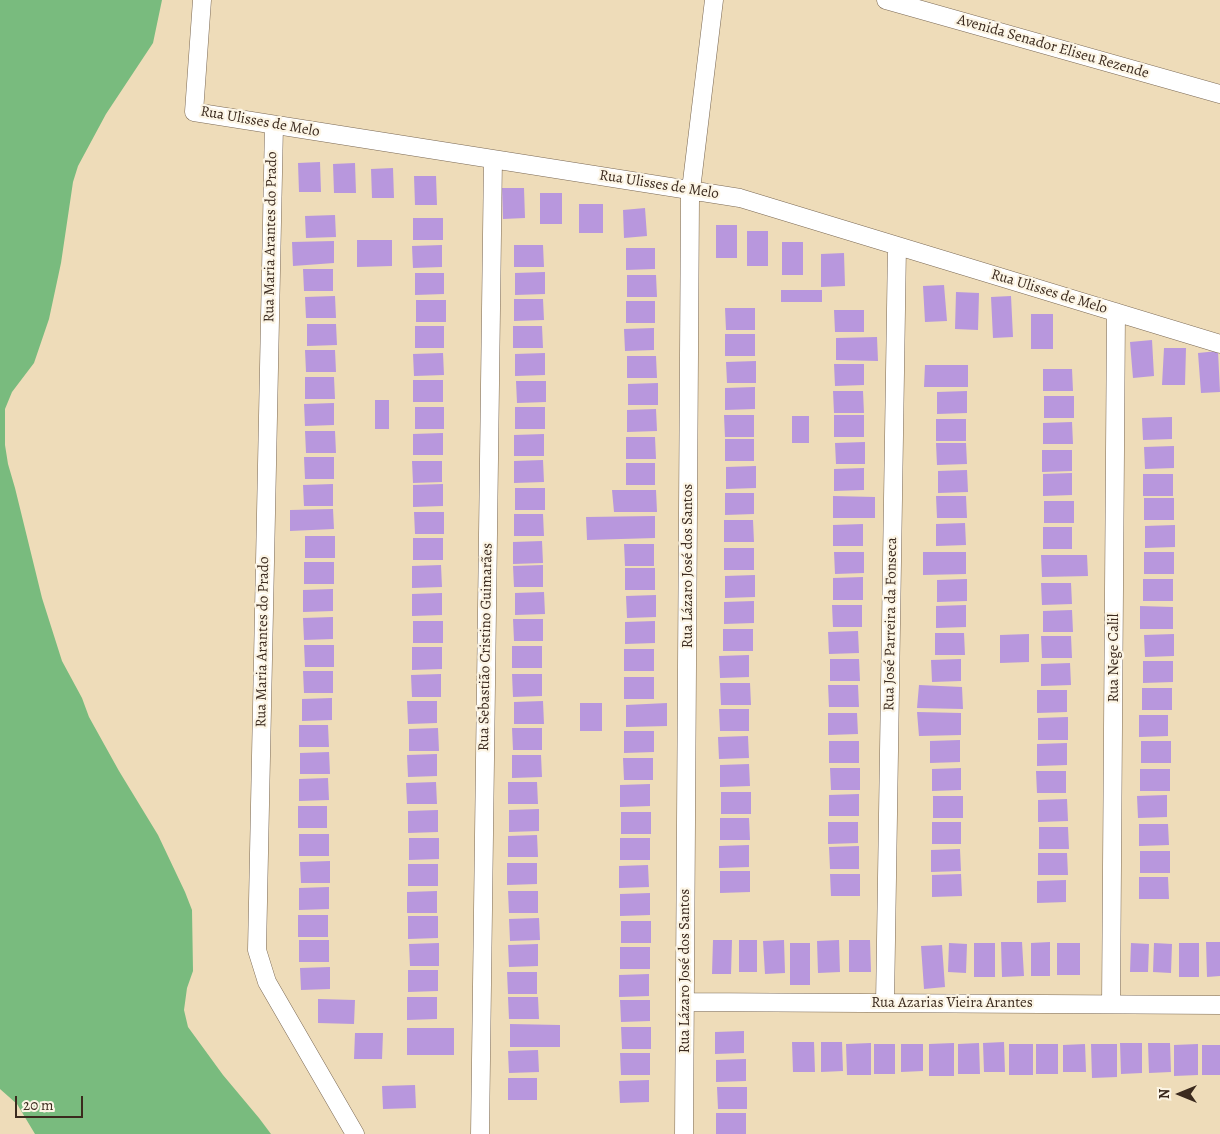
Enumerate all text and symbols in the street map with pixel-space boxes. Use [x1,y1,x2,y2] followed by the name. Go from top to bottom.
[955,11,1151,83] street label: Avenida Senador Eliseu Rezende
[199,103,321,141] street label: Rua Ulisses de Melo
[261,151,281,323] street label: Rua Maria Arantes do Prado
[598,167,720,203] street label: Rua Ulisses de Melo
[989,266,1109,318] street label: Rua Ulisses de Melo
[679,484,697,648] street label: Rua Lázaro José dos Santos
[880,537,902,711] street label: Rua José Parreira da Fonseca
[475,543,497,751] street label: Rua Sebastião Cristino Guimarães
[253,556,273,728] street label: Rua Maria Arantes do Prado
[1105,614,1123,702] street label: Rua Nege Calil
[676,889,694,1053] street label: Rua Lázaro José dos Santos
[871,994,1033,1012] street label: Rua Azarias Vieira Arantes
[1155,1069,1205,1119] north arrow
[18,1086,85,1118] scale bar
[1155,1089,1174,1099] text: N
[23,1095,54,1115] text: 20 m

